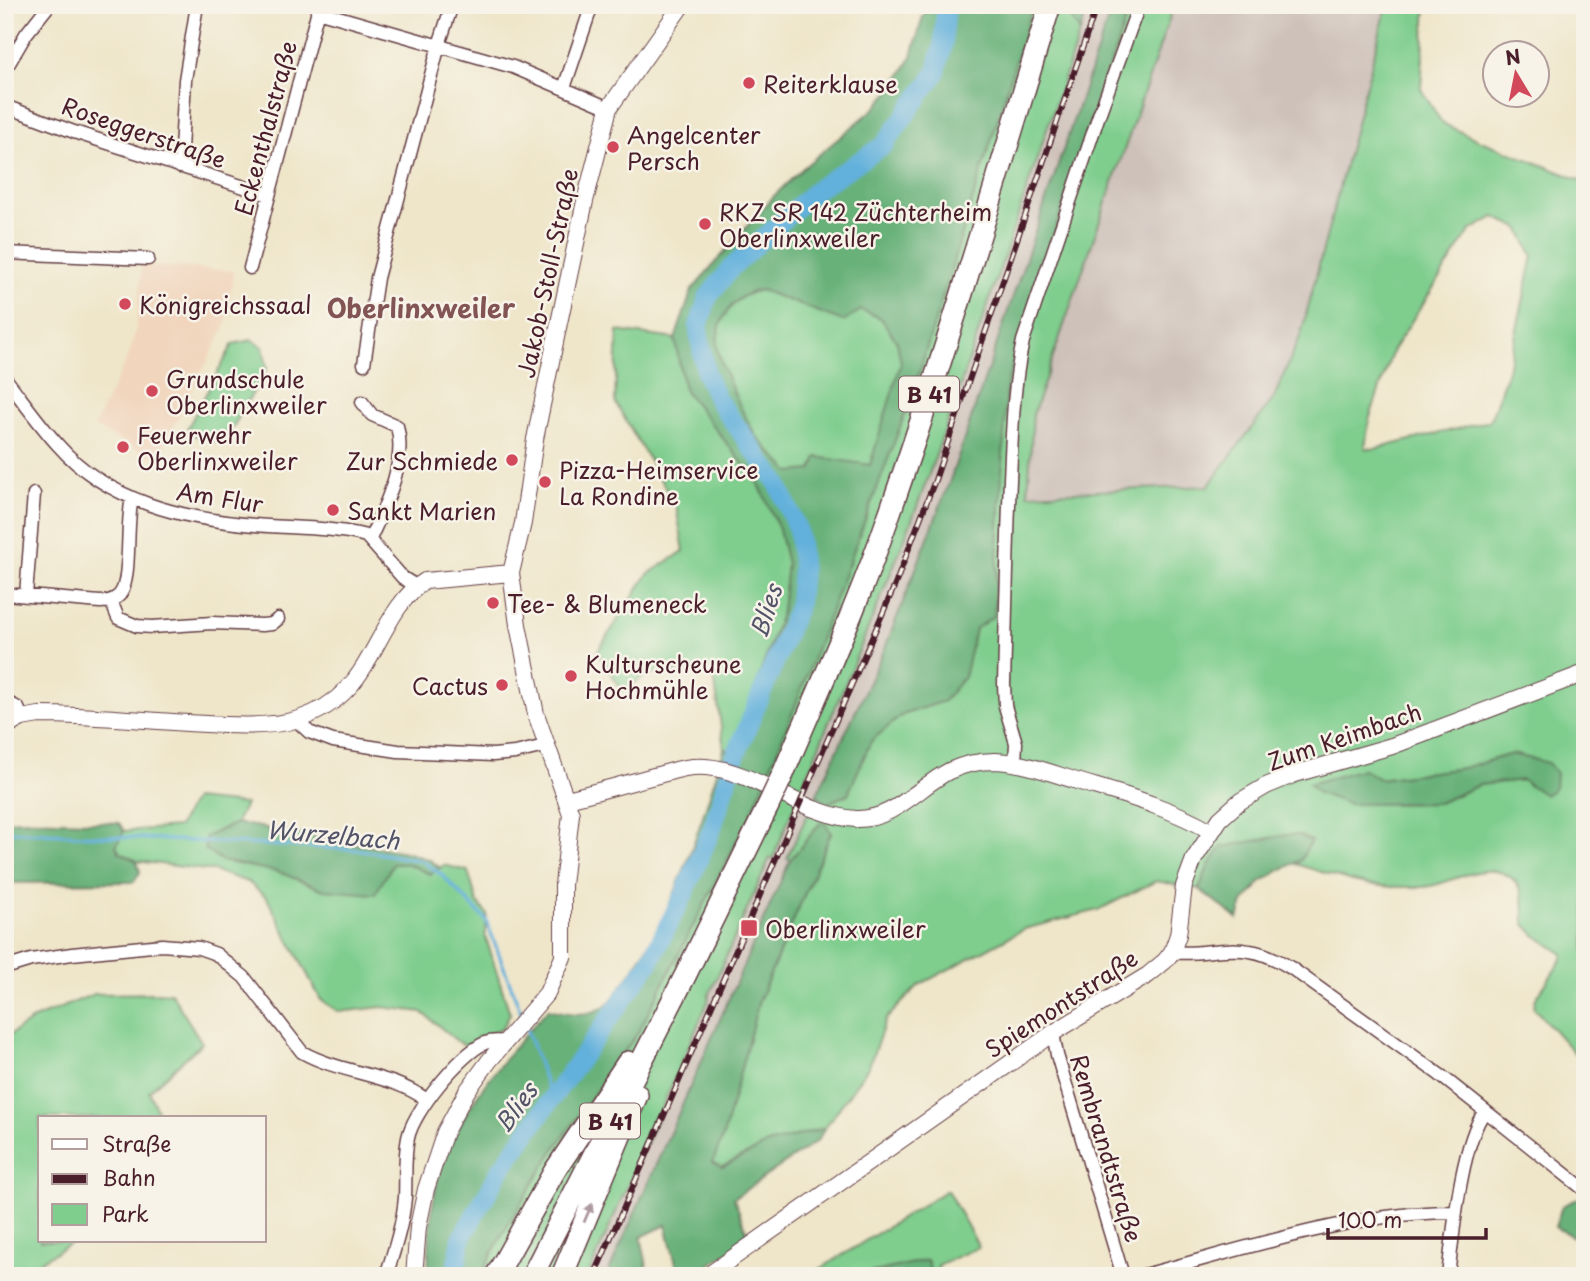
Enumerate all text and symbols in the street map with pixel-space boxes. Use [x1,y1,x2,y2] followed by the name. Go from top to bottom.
[225,37,305,219] street label: Eckenthalstraße
[1482,38,1552,108] north arrow
[1503,41,1523,71] text: N
[763,66,898,101] place label: Reiterklause
[741,75,757,91] marker: Reiterklause
[57,87,231,177] street label: Roseggerstraße
[627,117,761,178] place label: Angelcenter Persch
[605,139,621,155] marker: Angelcenter Persch
[508,165,586,381] street label: Jakob-Stoll-Straße
[719,194,992,255] place label: RKZ SR 142 Züchterheim Oberlinxweiler
[697,216,713,232] marker: RKZ SR 142 Züchterheim Oberlinxweiler
[139,287,312,322] place label: Königreichssaal
[327,288,516,327] district label: Oberlinxweiler
[117,296,133,312] marker: Königreichssaal
[166,361,327,422] place label: Grundschule Oberlinxweiler
[899,376,959,412] road number: B 41
[144,383,160,399] marker: Grundschule Oberlinxweiler
[137,417,298,478] place label: Feuerwehr Oberlinxweiler
[115,439,131,455] marker: Feuerwehr Oberlinxweiler
[346,443,498,478] place label: Zur Schmiede
[504,452,520,468] marker: Zur Schmiede
[559,452,758,513] place label: Pizza-Heimservice La Rondine
[174,473,266,521] street label: Am Flur
[537,474,553,490] marker: Pizza-Heimservice La Rondine
[347,493,496,528] place label: Sankt Marien
[325,502,341,518] marker: Sankt Marien
[740,578,791,642] water label: Blies
[507,586,707,621] place label: Tee- & Blumeneck
[485,595,501,611] marker: Tee- & Blumeneck
[585,646,742,707] place label: Kulturscheune Hochmühle
[412,668,488,703] place label: Cactus
[563,668,579,684] marker: Kulturscheune Hochmühle
[494,677,510,693] marker: Cactus
[1262,693,1426,779] street label: Zum Keimbach
[265,810,402,858] water label: Wurzelbach
[765,911,926,946] place label: Oberlinxweiler
[739,918,759,938] marker: Oberlinxweiler
[978,940,1144,1066] street label: Spiemontstraße
[1062,1050,1152,1246] street label: Rembrandtstraße
[485,1073,547,1139] water label: Blies
[580,1104,640,1138] road number: B 41
[38,1116,266,1242] legend
[102,1127,171,1159] text: Straße
[102,1161,156,1193] text: Bahn
[102,1197,149,1229] text: Park
[1328,1197,1485,1241] scale bar
[583,1202,594,1223] one-way arrow
[1338,1203,1402,1235] text: 100 m

